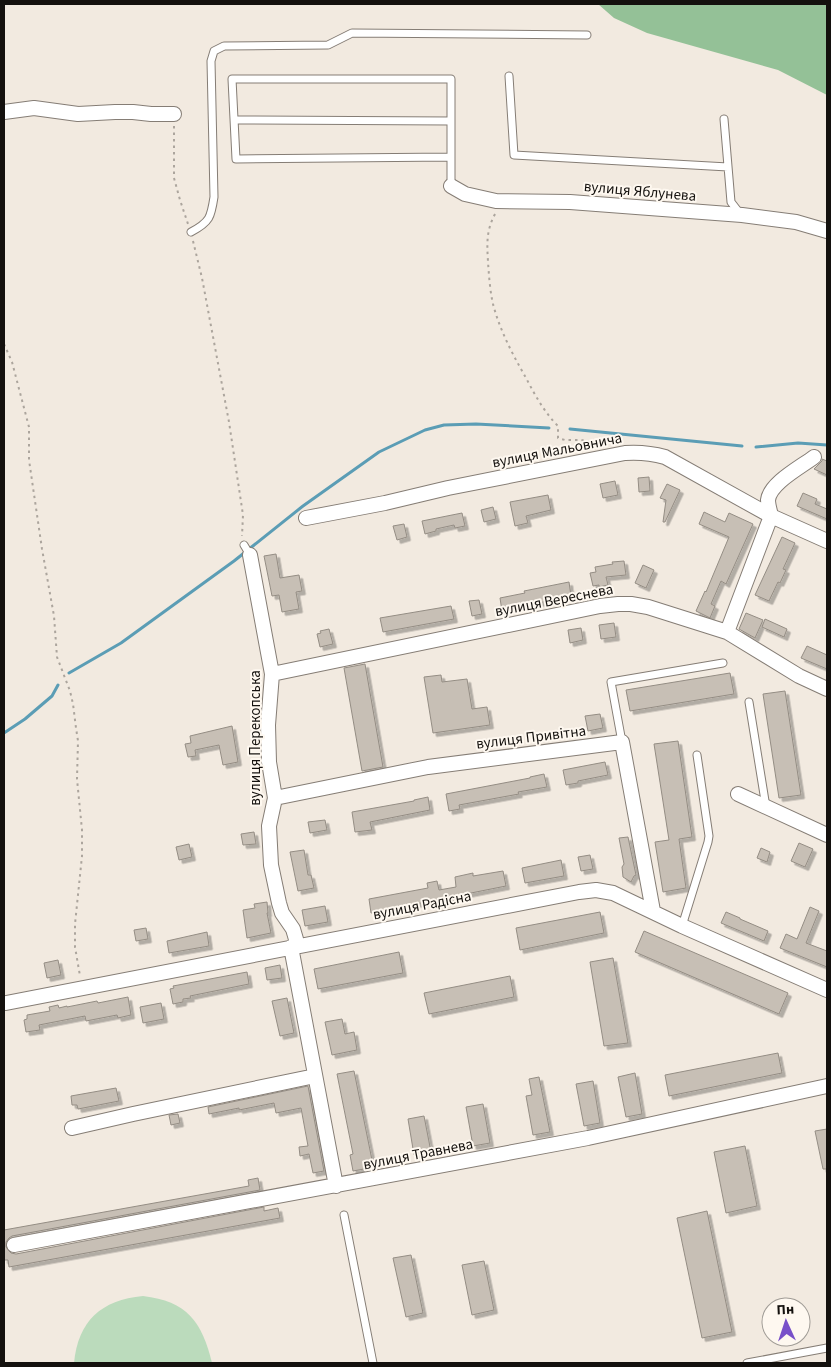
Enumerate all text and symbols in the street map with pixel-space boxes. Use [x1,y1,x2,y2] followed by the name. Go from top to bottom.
[583,176,697,207] street label: вулиця Яблунева
[490,428,624,473] street label: вулиця Мальовнича
[493,579,615,622] street label: вулиця Вереснева
[245,670,266,806] street label: вулиця Перекопська
[475,720,587,755] street label: вулиця Привітна
[371,886,473,925] street label: вулиця Радісна
[361,1134,475,1175] street label: вулиця Травнева
[761,1297,811,1347] north arrow
[776,1300,795,1320] text: Пн

